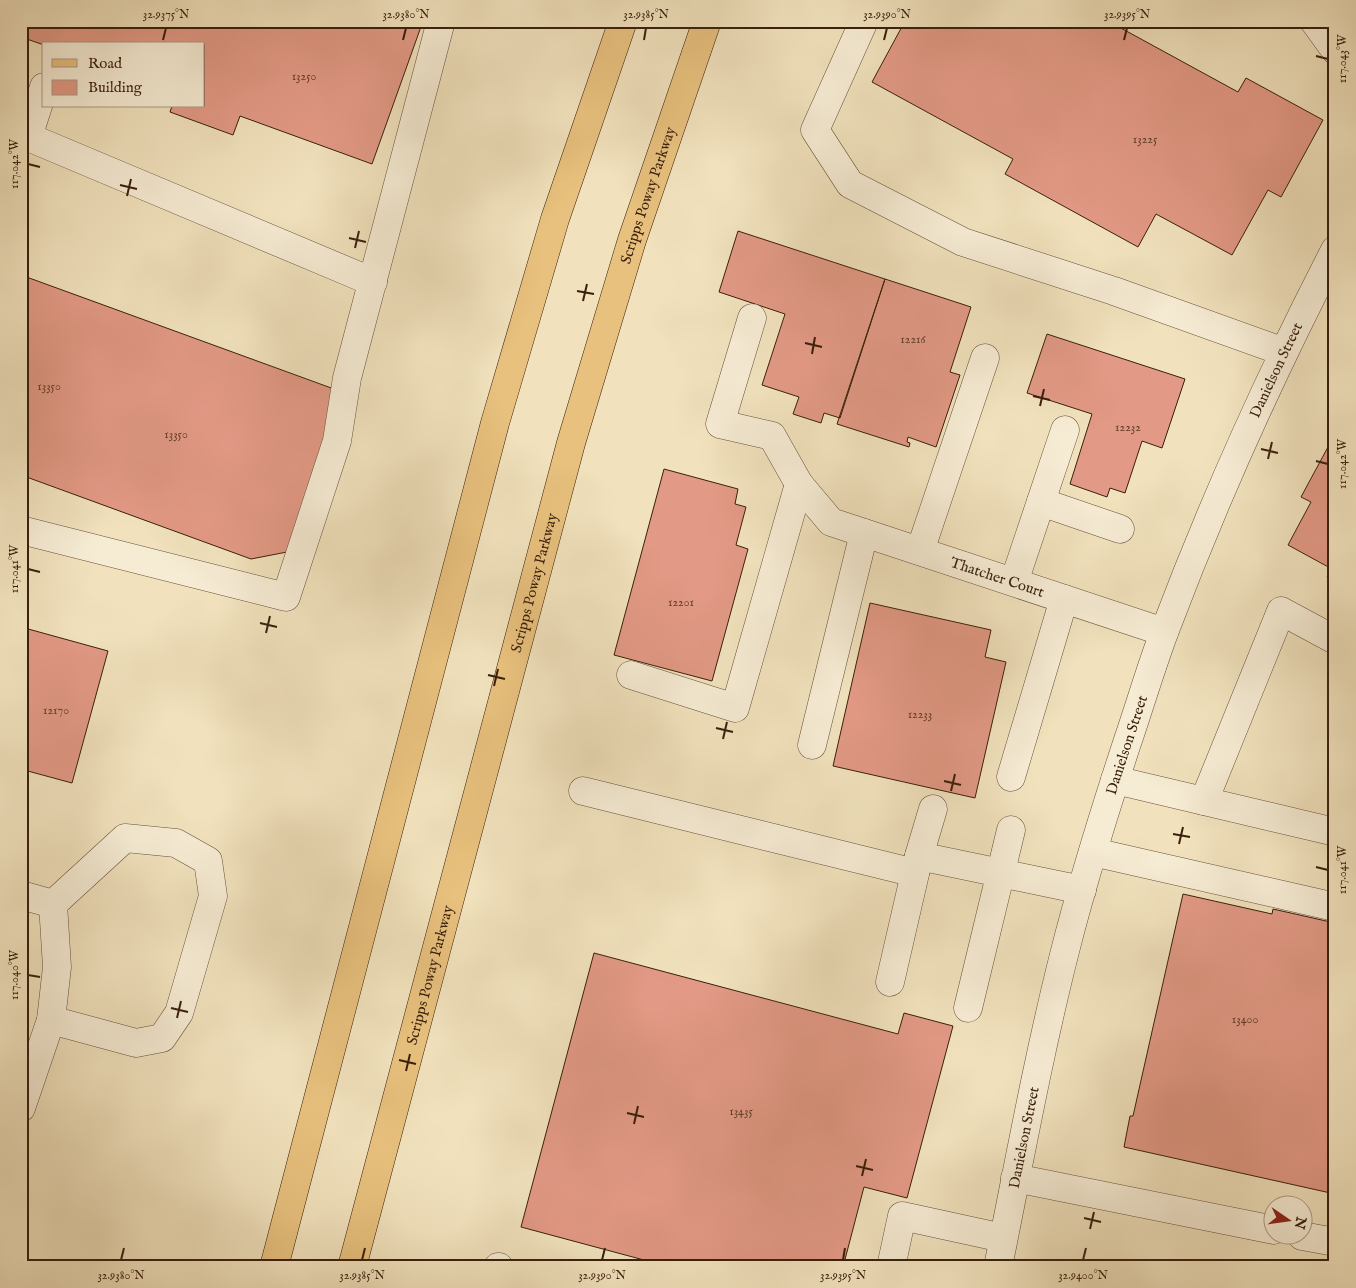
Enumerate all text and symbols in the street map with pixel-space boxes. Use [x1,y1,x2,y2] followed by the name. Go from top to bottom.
[143,7,190,22] text: 32.9375°N
[382,7,430,22] text: 32.9380°N
[623,7,669,22] text: 32.9385°N
[863,7,911,22] text: 32.9390°N
[1104,7,1151,22] text: 32.9395°N
[1335,34,1350,83] text: 117.043°W
[42,42,205,108] legend
[88,54,123,73] text: Road
[292,69,316,84] house number: 13250
[88,78,143,97] text: Building
[616,124,680,266] street label: Scripps Poway Parkway
[1133,132,1158,147] house number: 13225
[7,139,22,189] text: 117.042°W
[1246,319,1307,421] street label: Danielson Street
[900,332,927,347] house number: 12216
[37,379,61,394] house number: 13350
[1115,420,1141,435] house number: 12232
[164,427,188,442] house number: 13350
[1335,439,1350,489] text: 117.042°W
[507,510,562,655] street label: Scripps Poway Parkway
[7,544,22,593] text: 117.041°W
[948,553,1047,602] street label: Thatcher Court
[668,595,694,610] house number: 12201
[1102,693,1152,797] street label: Danielson Street
[43,703,69,718] house number: 12170
[908,707,932,722] house number: 12233
[1335,845,1350,894] text: 117.041°W
[402,903,458,1047] street label: Scripps Poway Parkway
[7,949,22,1000] text: 117.040°W
[1232,1012,1258,1027] house number: 13400
[1005,1085,1044,1190] street label: Danielson Street
[729,1104,753,1119] house number: 13435
[1264,1196,1314,1246] north arrow
[1290,1214,1310,1231] text: N
[97,1268,145,1283] text: 32.9380°N
[339,1268,385,1283] text: 32.9385°N
[578,1268,626,1283] text: 32.9390°N
[820,1268,867,1283] text: 32.9395°N
[1058,1268,1108,1283] text: 32.9400°N

